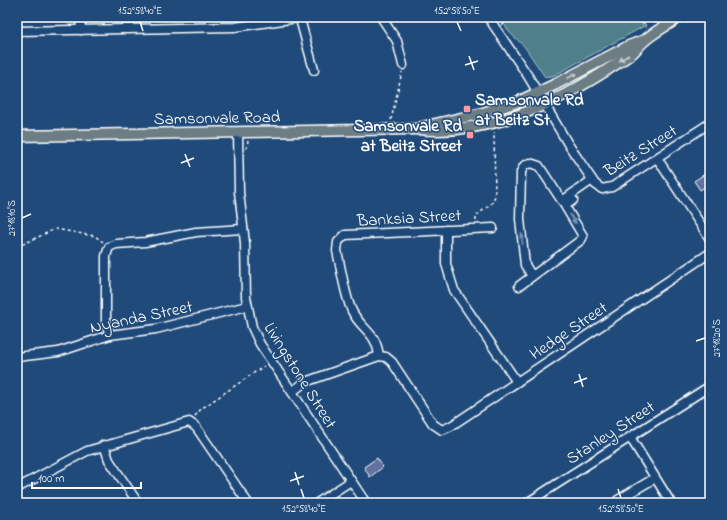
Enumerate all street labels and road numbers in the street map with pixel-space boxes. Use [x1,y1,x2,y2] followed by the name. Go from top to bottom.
[154,105,281,132] street label: Samsonvale Road
[599,119,682,184] street label: Beitz Street
[355,203,462,234] street label: Banksia Street
[88,294,195,342] street label: Nyanda Street
[525,296,614,368] street label: Hedge Street
[255,318,343,435] street label: Livingstone Street
[562,395,661,472] street label: Stanley Street

